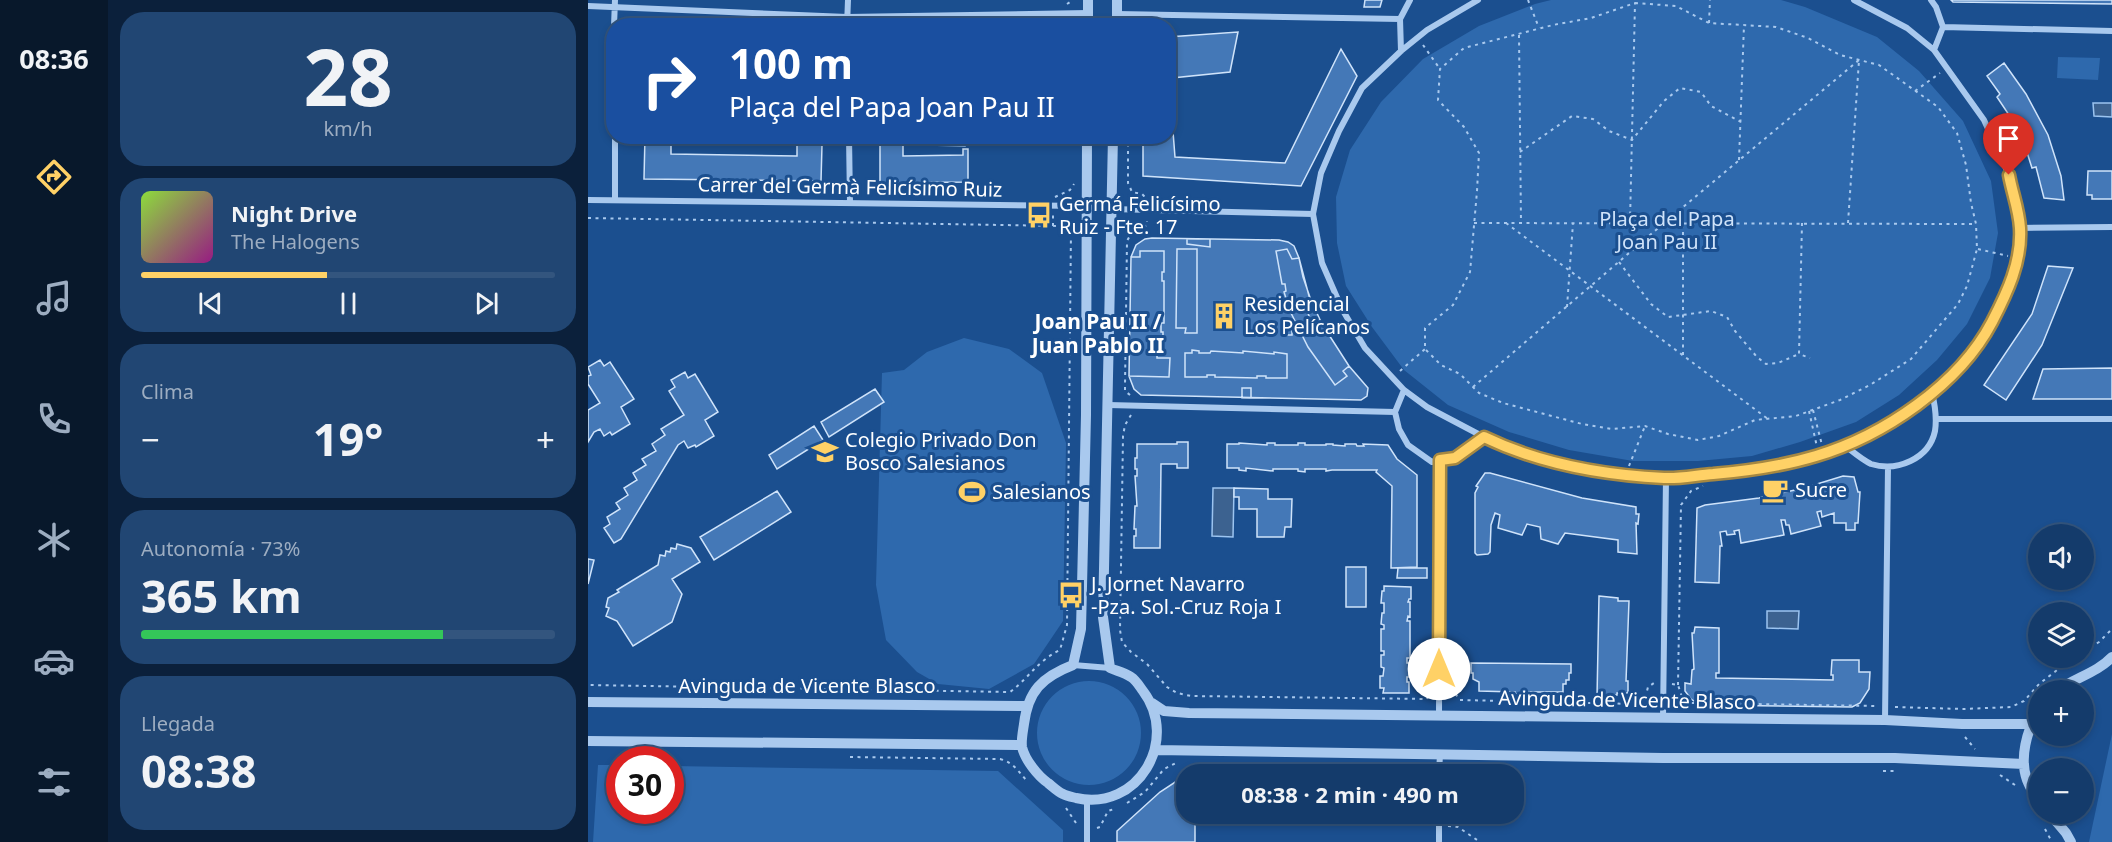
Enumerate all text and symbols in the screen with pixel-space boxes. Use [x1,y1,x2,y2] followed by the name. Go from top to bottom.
[303,23,393,129] text: 28
[729,34,853,91] text: 100 m
[19,40,89,77] text: 08:36
[630,42,708,120] icon: right
[729,88,1055,125] text: Plaça del Papa Joan Pau II
[1983,113,2034,175] pin
[323,115,373,142] text: km/h
[1992,122,2025,155] icon: arrive
[33,156,75,198] icon: directions
[697,170,1003,203] street label: Carrer del Germà Felicísimo Ruiz
[1059,190,1221,240] place label: Germá Felicísimo Ruiz - Fte. 17
[231,198,357,228] text: Night Drive
[1024,200,1054,230] bus stop icon: Germá Felicísimo Ruiz - Fte. 17
[1599,205,1735,255] park label: Plaça del Papa Joan Pau II
[231,228,360,255] text: The Halogens
[33,277,75,319] icon: music
[194,287,227,320] icon: previous
[332,287,365,320] icon: pause
[470,287,503,320] icon: next
[1244,290,1370,340] place label: Residencial Los Pelícanos
[1209,301,1239,331] building icon: Residencial Los Pelícanos
[1030,307,1164,359] district label: Joan Pau II / Juan Pablo II
[141,378,194,405] text: Clima
[33,398,75,440] icon: phone
[313,408,383,469] text: 19°
[141,417,160,462] text: −
[536,417,555,462] text: +
[845,426,1037,476] place label: Colegio Privado Don Bosco Salesianos
[810,437,840,467] school or university icon: Colegio Privado Don Bosco Salesianos
[1760,475,1790,505] cafe icon: Sucre
[1795,476,1847,503] place label: Sucre
[957,477,987,507] sports icon: Salesianos
[992,478,1091,505] place label: Salesianos
[33,519,75,561] icon: climate
[2028,524,2094,824] map controls
[2028,524,2094,590] button: sound
[141,535,300,562] text: Autonomía · 73%
[141,565,302,626] text: 365 km
[1089,570,1282,620] place label: J. Jornet Navarro -Pza. Sol.-Cruz Roja I
[1056,580,1086,610] bus stop icon: J. Jornet Navarro -Pza. Sol.-Cruz Roja I
[2028,602,2094,668] button: layers
[1407,637,1471,701] position arrow
[33,640,75,682] icon: car
[678,672,936,699] street label: Avinguda de Vicente Blasco
[2028,680,2094,746] button: +
[1498,684,1756,715] street label: Avinguda de Vicente Blasco
[141,710,215,737] text: Llegada
[141,740,257,801] text: 08:38
[606,746,684,824] speed limit sign: 30
[2028,758,2094,824] button: −
[33,761,75,803] icon: filters
[1241,779,1459,809] text: 08:38 · 2 min · 490 m

